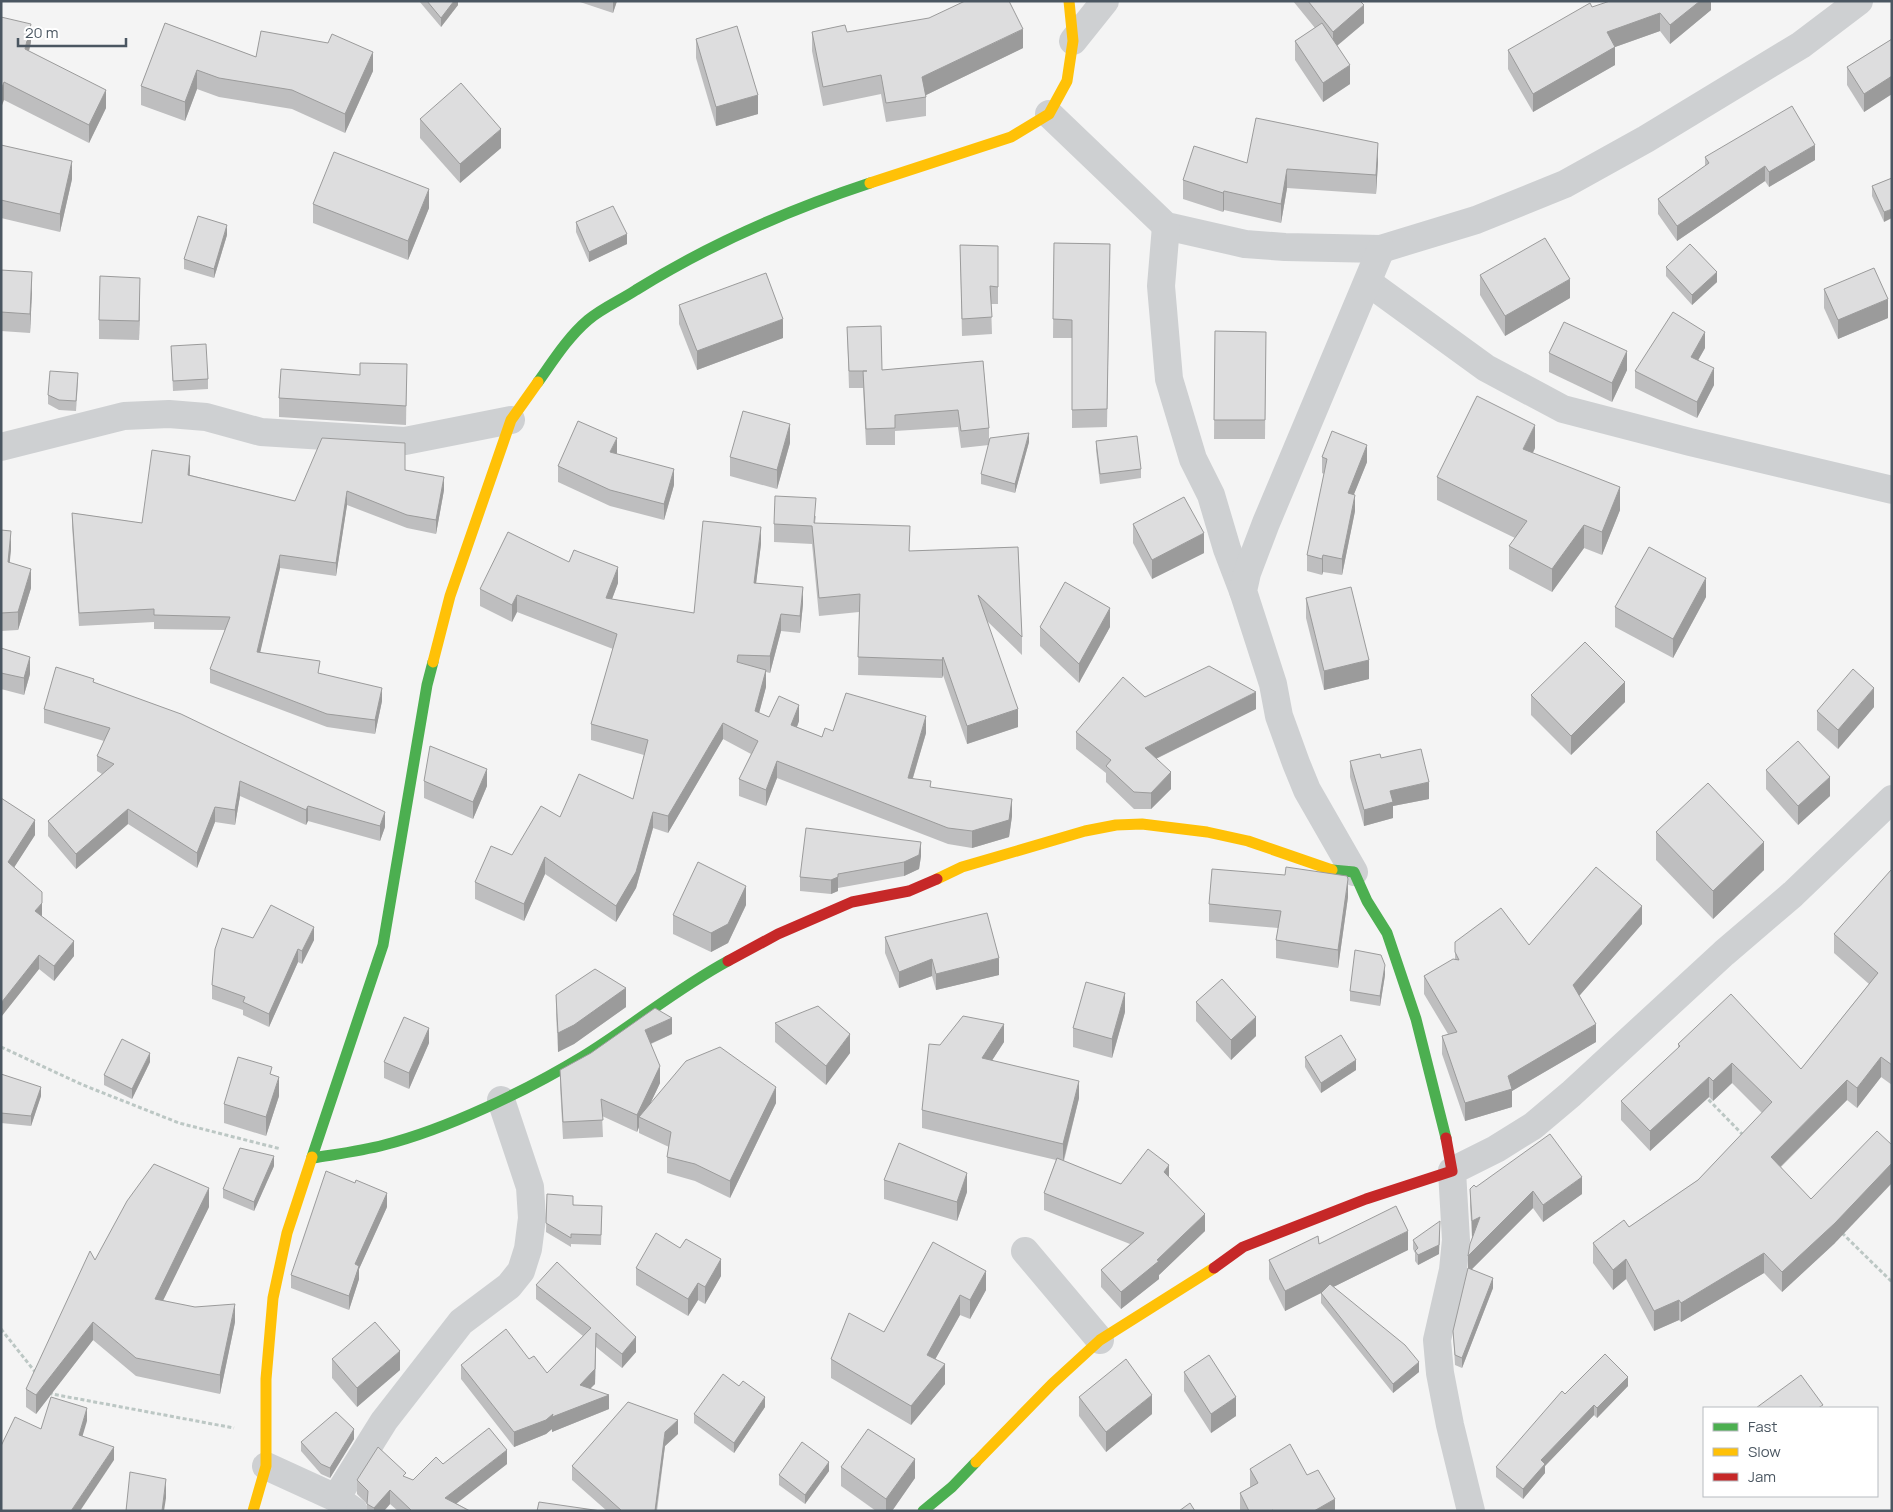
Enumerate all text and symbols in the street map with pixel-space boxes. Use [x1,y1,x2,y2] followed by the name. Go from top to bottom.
[18,15,125,47] scale bar
[25,22,58,43] text: 20 m
[1703,1407,1878,1497] legend
[1748,1416,1777,1437] text: Fast
[1748,1441,1781,1462] text: Slow
[1748,1466,1776,1487] text: Jam

